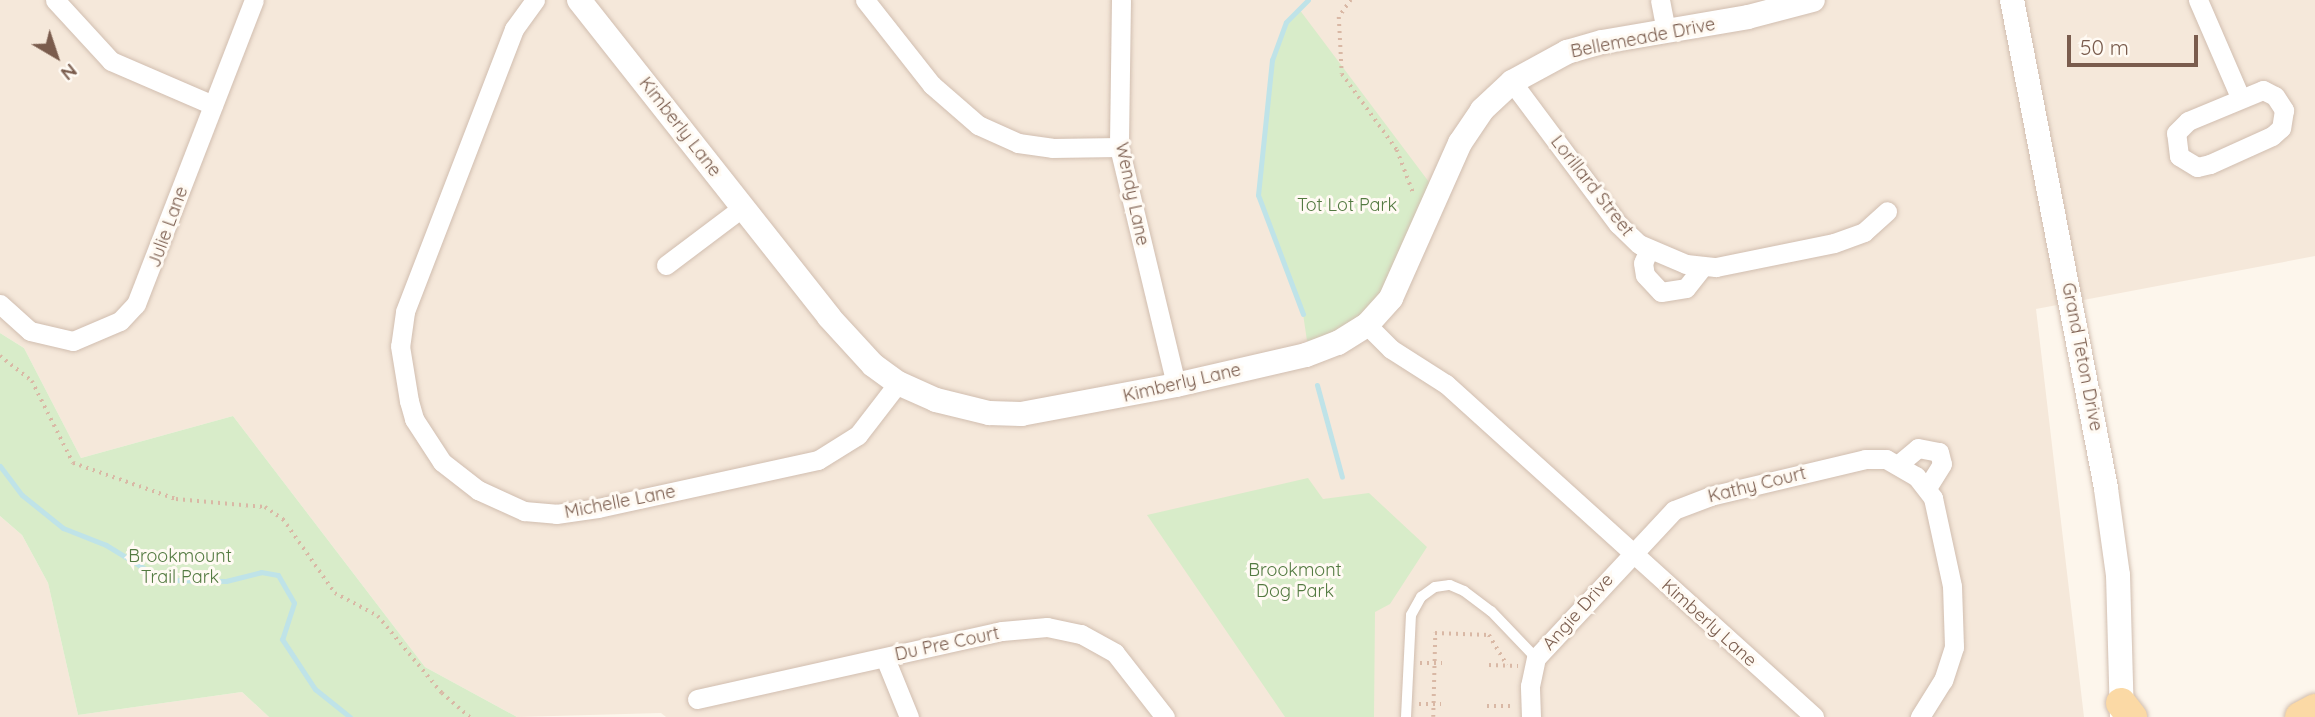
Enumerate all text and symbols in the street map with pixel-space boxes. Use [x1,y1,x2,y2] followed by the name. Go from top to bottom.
[1569,13,1717,63] street label: Bellemeade Drive
[21,21,91,91] north arrow
[2070,21,2201,65] scale bar
[2080,34,2129,60] text: 50 m
[56,59,82,86] text: N
[634,73,726,181] street label: Kimberly Lane
[1546,131,1638,241] street label: Lorillard Street
[1111,141,1153,247] street label: Wendy Lane
[143,184,193,270] street label: Julie Lane
[1297,194,1397,216] park label: Tot Lot Park
[2057,281,2107,433] street label: Grand Teton Drive
[1121,359,1243,407] street label: Kimberly Lane
[1706,462,1808,508] street label: Kathy Court
[563,481,677,523] street label: Michelle Lane
[128,546,232,588] park label: Brookmount Trail Park
[1248,560,1342,602] park label: Brookmont Dog Park
[1538,569,1618,655] street label: Angie Drive
[1657,575,1761,671] street label: Kimberly Lane
[893,622,1001,666] street label: Du Pre Court

